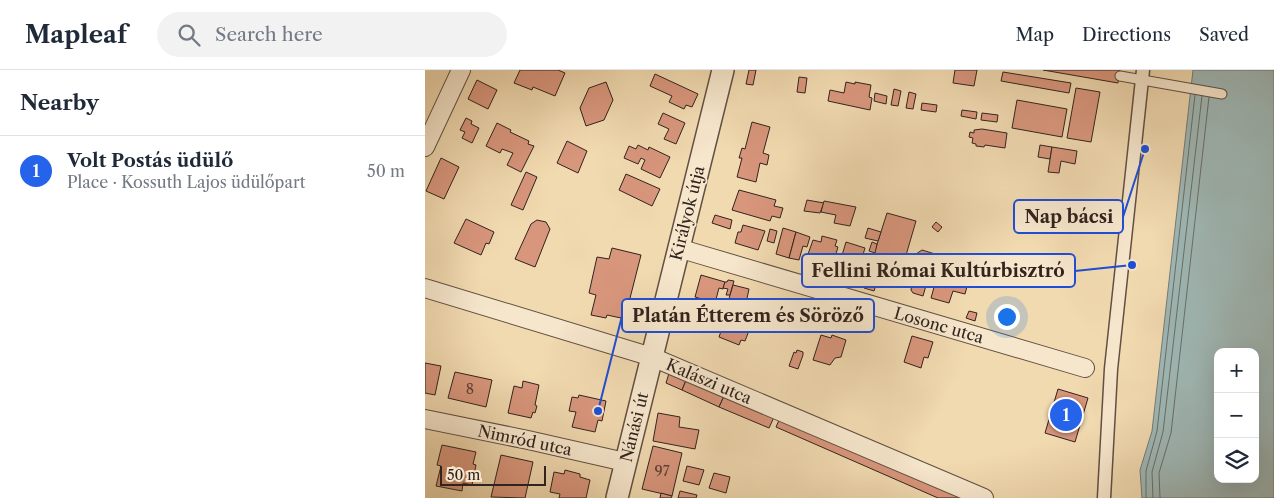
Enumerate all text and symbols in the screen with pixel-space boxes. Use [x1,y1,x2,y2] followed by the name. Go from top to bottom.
[157,12,507,57] search box
[25,20,127,49] text: Mapleaf
[175,21,203,49] icon: search
[215,23,323,46] text: Search here
[1015,24,1054,46] text: Map
[1082,24,1171,46] text: Directions
[1199,24,1249,46] text: Saved
[20,90,99,115] text: Nearby
[67,149,233,172] text: Volt Postás üdülő
[32,161,40,181] text: 1
[367,161,405,181] text: 50 m
[666,163,709,262] street label: Királyok útja
[67,172,305,192] text: Place · Kossuth Lajos üdülőpart
[1014,200,1123,233] callout: Nap bácsi
[1024,206,1114,228] text: Nap bácsi
[802,254,1075,287] callout: Fellini Római Kultúrbisztró
[811,260,1065,282] text: Fellini Római Kultúrbisztró
[622,299,874,332] callout: Platán Étterem és Söröző
[892,303,987,347] street label: Losonc utca
[632,304,864,327] text: Platán Étterem és Söröző
[994,304,1020,330] your location
[1214,348,1259,483] map controls
[1214,348,1259,393] button: +
[663,354,755,408] street label: Kalászi utca
[466,380,474,398] house number: 8
[616,390,652,464] street label: Nánási út
[1214,393,1259,438] button: −
[1050,396,1082,434] pin: 1
[476,420,574,460] street label: Nimród utca
[1214,438,1259,483] button: layers
[654,462,670,480] house number: 97
[440,463,546,486] scale bar
[447,466,480,484] text: 50 m

